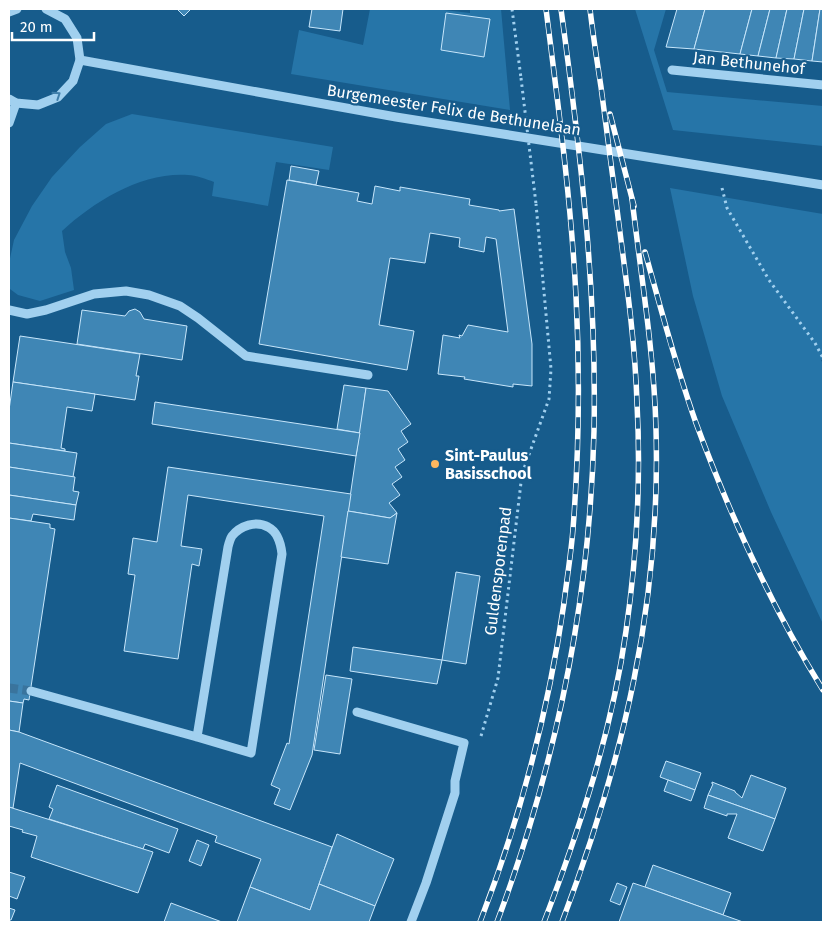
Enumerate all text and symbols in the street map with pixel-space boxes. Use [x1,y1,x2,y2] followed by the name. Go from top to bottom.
[12,10,95,42] scale bar
[20,18,53,36] text: 20 m
[692,48,807,78] street label: Jan Bethunehof
[326,81,582,139] street label: Burgemeester Felix de Bethunelaan
[51,92,61,101] one-way arrow
[445,446,532,483] place label: Sint-Paulus Basisschool
[429,458,441,470] marker: Sint-Paulus Basisschool
[481,506,515,636] street label: Guldensporenpad

